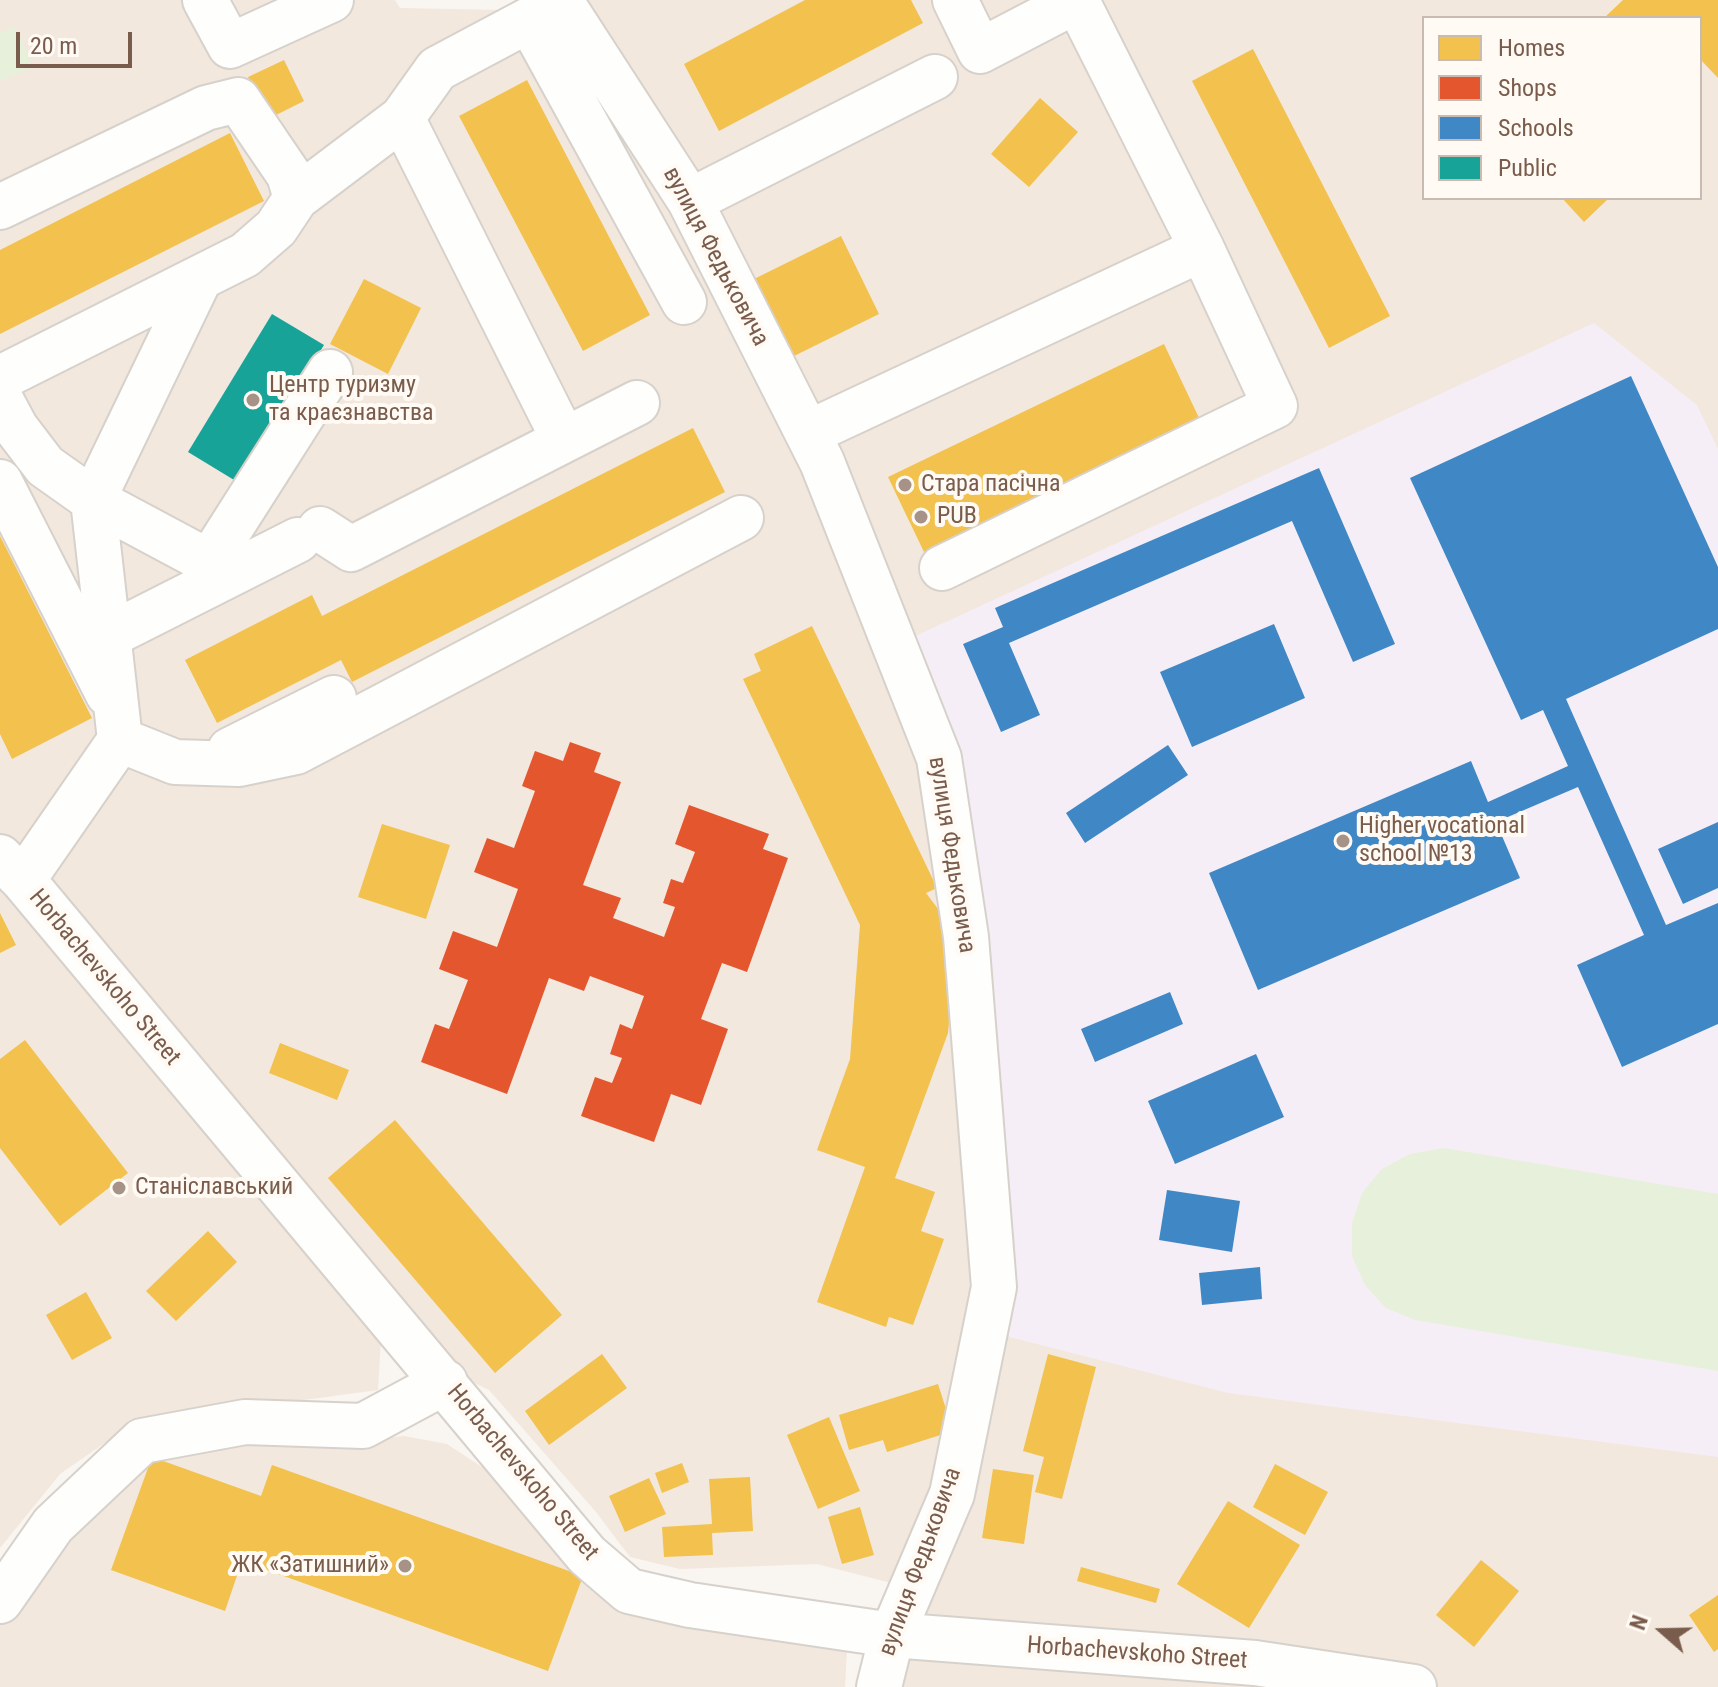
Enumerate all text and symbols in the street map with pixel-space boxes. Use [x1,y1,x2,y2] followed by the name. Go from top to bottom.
[20,16,136,66] scale bar
[1422,16,1702,200] legend
[30,32,77,60] text: 20 m
[1498,34,1565,62] text: Homes
[1498,74,1557,102] text: Shops
[1498,114,1574,142] text: Schools
[1498,154,1557,182] text: Public
[656,163,774,351] street label: вулиця Федьковича
[269,372,434,428] place label: Центр туризму та краєзнавства
[244,391,262,409] marker: Центр туризму та краєзнавства
[921,471,1060,499] place label: Стара пасічна
[896,476,914,494] marker: Стара пасічна
[937,503,977,531] place label: PUB
[912,508,930,526] marker: PUB
[921,755,981,955] street label: вулиця Федьковича
[1359,813,1525,869] place label: Higher vocational school №13
[1334,832,1352,850] marker: Higher vocational school №13
[22,884,186,1072] street label: Horbachevskoho Street
[135,1174,293,1202] place label: Станіславський
[110,1179,128,1197] marker: Станіславський
[440,1379,604,1567] street label: Horbachevskoho Street
[874,1464,968,1660] street label: вулиця Федьковича
[231,1552,389,1580] place label: ЖК «Затишний»
[396,1557,414,1575] marker: ЖК «Затишний»
[1622,1591,1702,1671] north arrow
[1625,1612,1653,1633] text: N
[1026,1632,1248,1676] street label: Horbachevskoho Street

